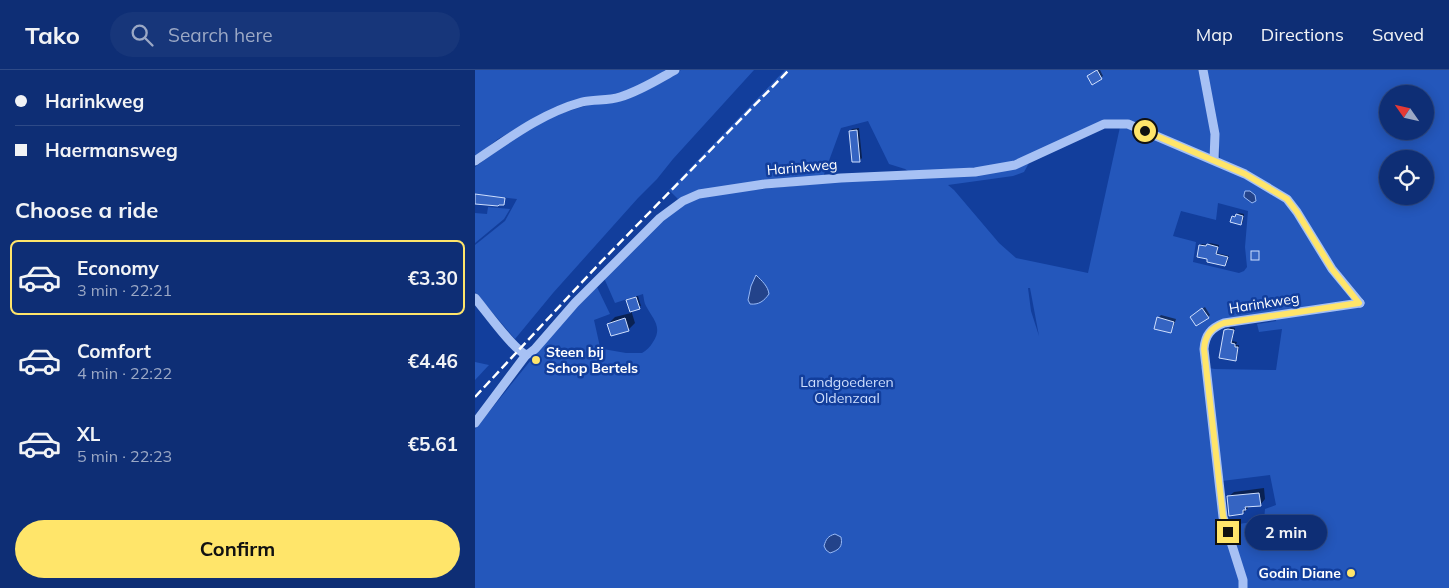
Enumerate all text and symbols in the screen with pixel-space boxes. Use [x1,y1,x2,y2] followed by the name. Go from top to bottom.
[110,12,460,57] search box
[25,20,80,50] text: Tako
[128,21,156,49] icon: search
[168,23,273,47] text: Search here
[1196,23,1233,46] text: Map
[1261,23,1344,46] text: Directions
[1372,23,1424,46] text: Saved
[1379,85,1434,140] north arrow
[1379,85,1434,205] map controls
[45,89,144,113] text: Harinkweg
[1134,120,1156,142] route start
[45,138,178,162] text: Haermansweg
[1379,150,1434,205] button: locate
[766,155,838,179] street label: Harinkweg
[15,196,158,224] text: Choose a ride
[17,255,62,300] icon: car
[77,256,159,280] text: Economy
[408,266,458,290] text: €3.30
[77,280,172,300] text: 3 min · 22:21
[1228,289,1300,317] street label: Harinkweg
[17,338,62,383] icon: car
[77,339,151,363] text: Comfort
[546,343,638,377] place label: Steen bij Schop Bertels
[408,349,458,373] text: €4.46
[530,354,542,366] marker: Steen bij Schop Bertels
[77,363,172,383] text: 4 min · 22:22
[800,373,894,407] park label: Landgoederen Oldenzaal
[17,421,62,466] icon: car
[77,422,100,446] text: XL
[408,432,458,456] text: €5.61
[77,446,172,466] text: 5 min · 22:23
[1245,514,1328,550] callout: 2 min
[15,520,460,578] button: Confirm
[1217,521,1239,543] route end
[1265,522,1307,542] text: 2 min
[1259,564,1341,582] place label: Godin Diane
[1345,567,1357,579] marker: Godin Diane

